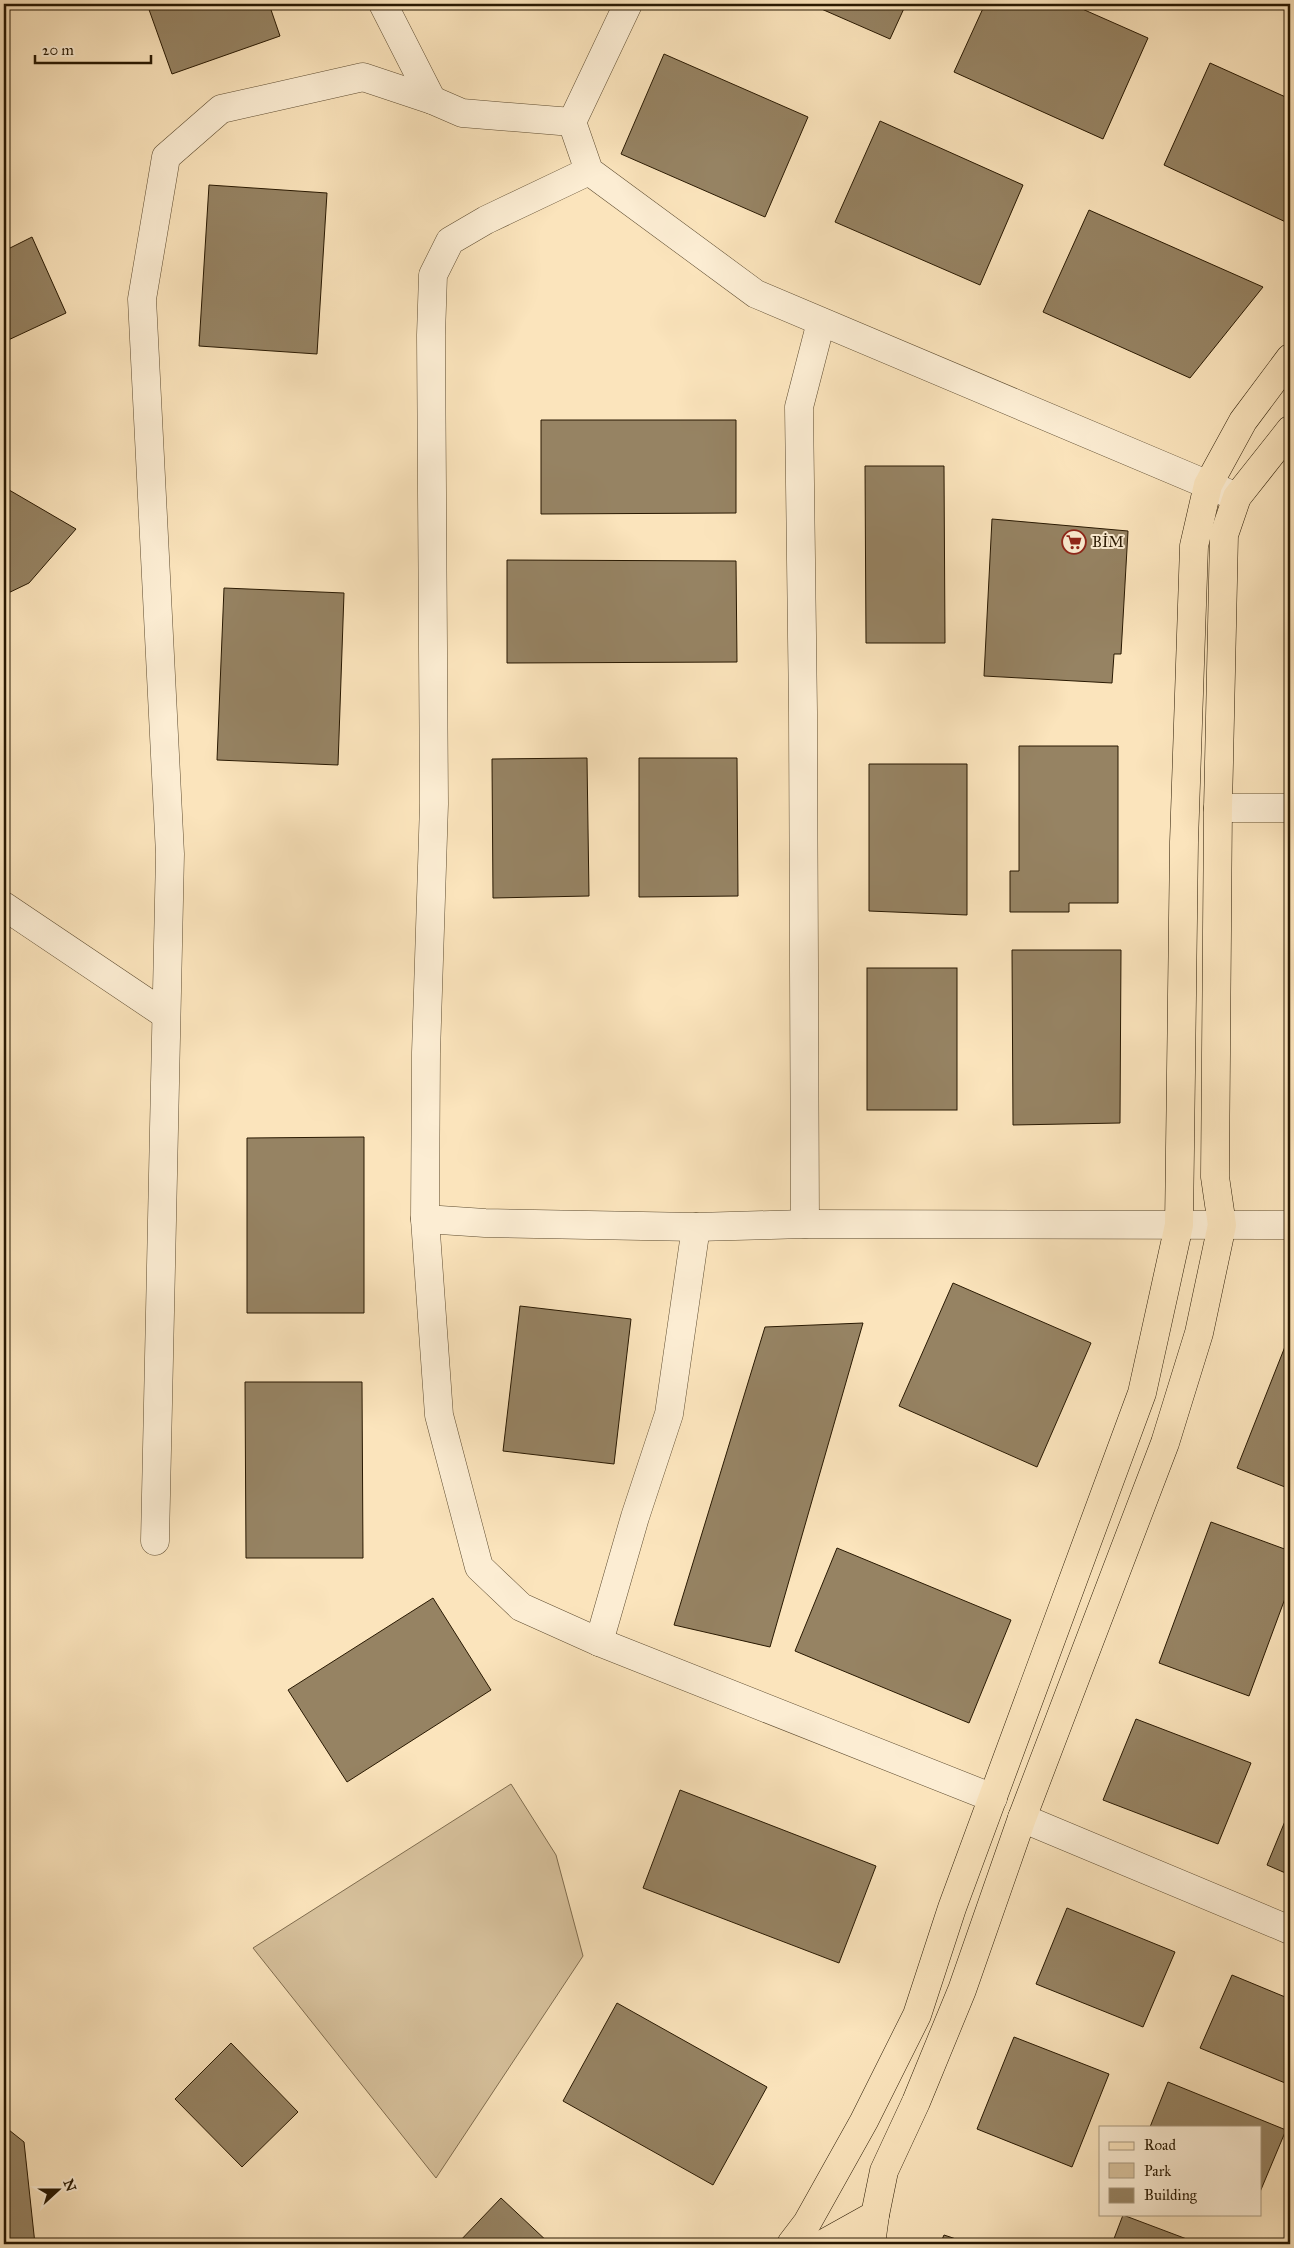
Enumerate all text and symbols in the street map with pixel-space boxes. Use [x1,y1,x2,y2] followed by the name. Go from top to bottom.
[35,32,151,64] scale bar
[42,41,74,59] text: 20 m
[1061,529,1087,555] supermarket icon: BİM
[1092,533,1124,551] place label: BİM
[1099,2126,1262,2216] legend
[1144,2136,1176,2154] text: Road
[1144,2162,1171,2180] text: Park
[32,2166,82,2216] north arrow
[60,2177,80,2194] text: N
[1144,2186,1198,2204] text: Building

